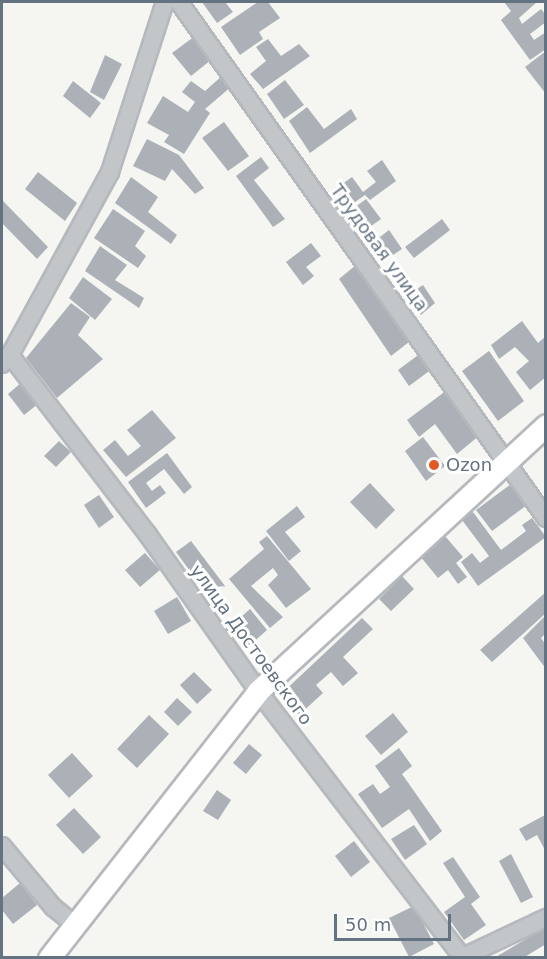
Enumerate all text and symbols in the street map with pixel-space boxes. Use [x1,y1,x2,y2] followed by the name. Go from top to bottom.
[326,180,432,316] street label: Трудовая улица
[446,454,492,476] place label: Ozon
[427,458,441,472] marker: Ozon
[185,560,317,730] street label: улица Достоевского
[337,902,454,940] scale bar
[345,914,391,935] text: 50 m

